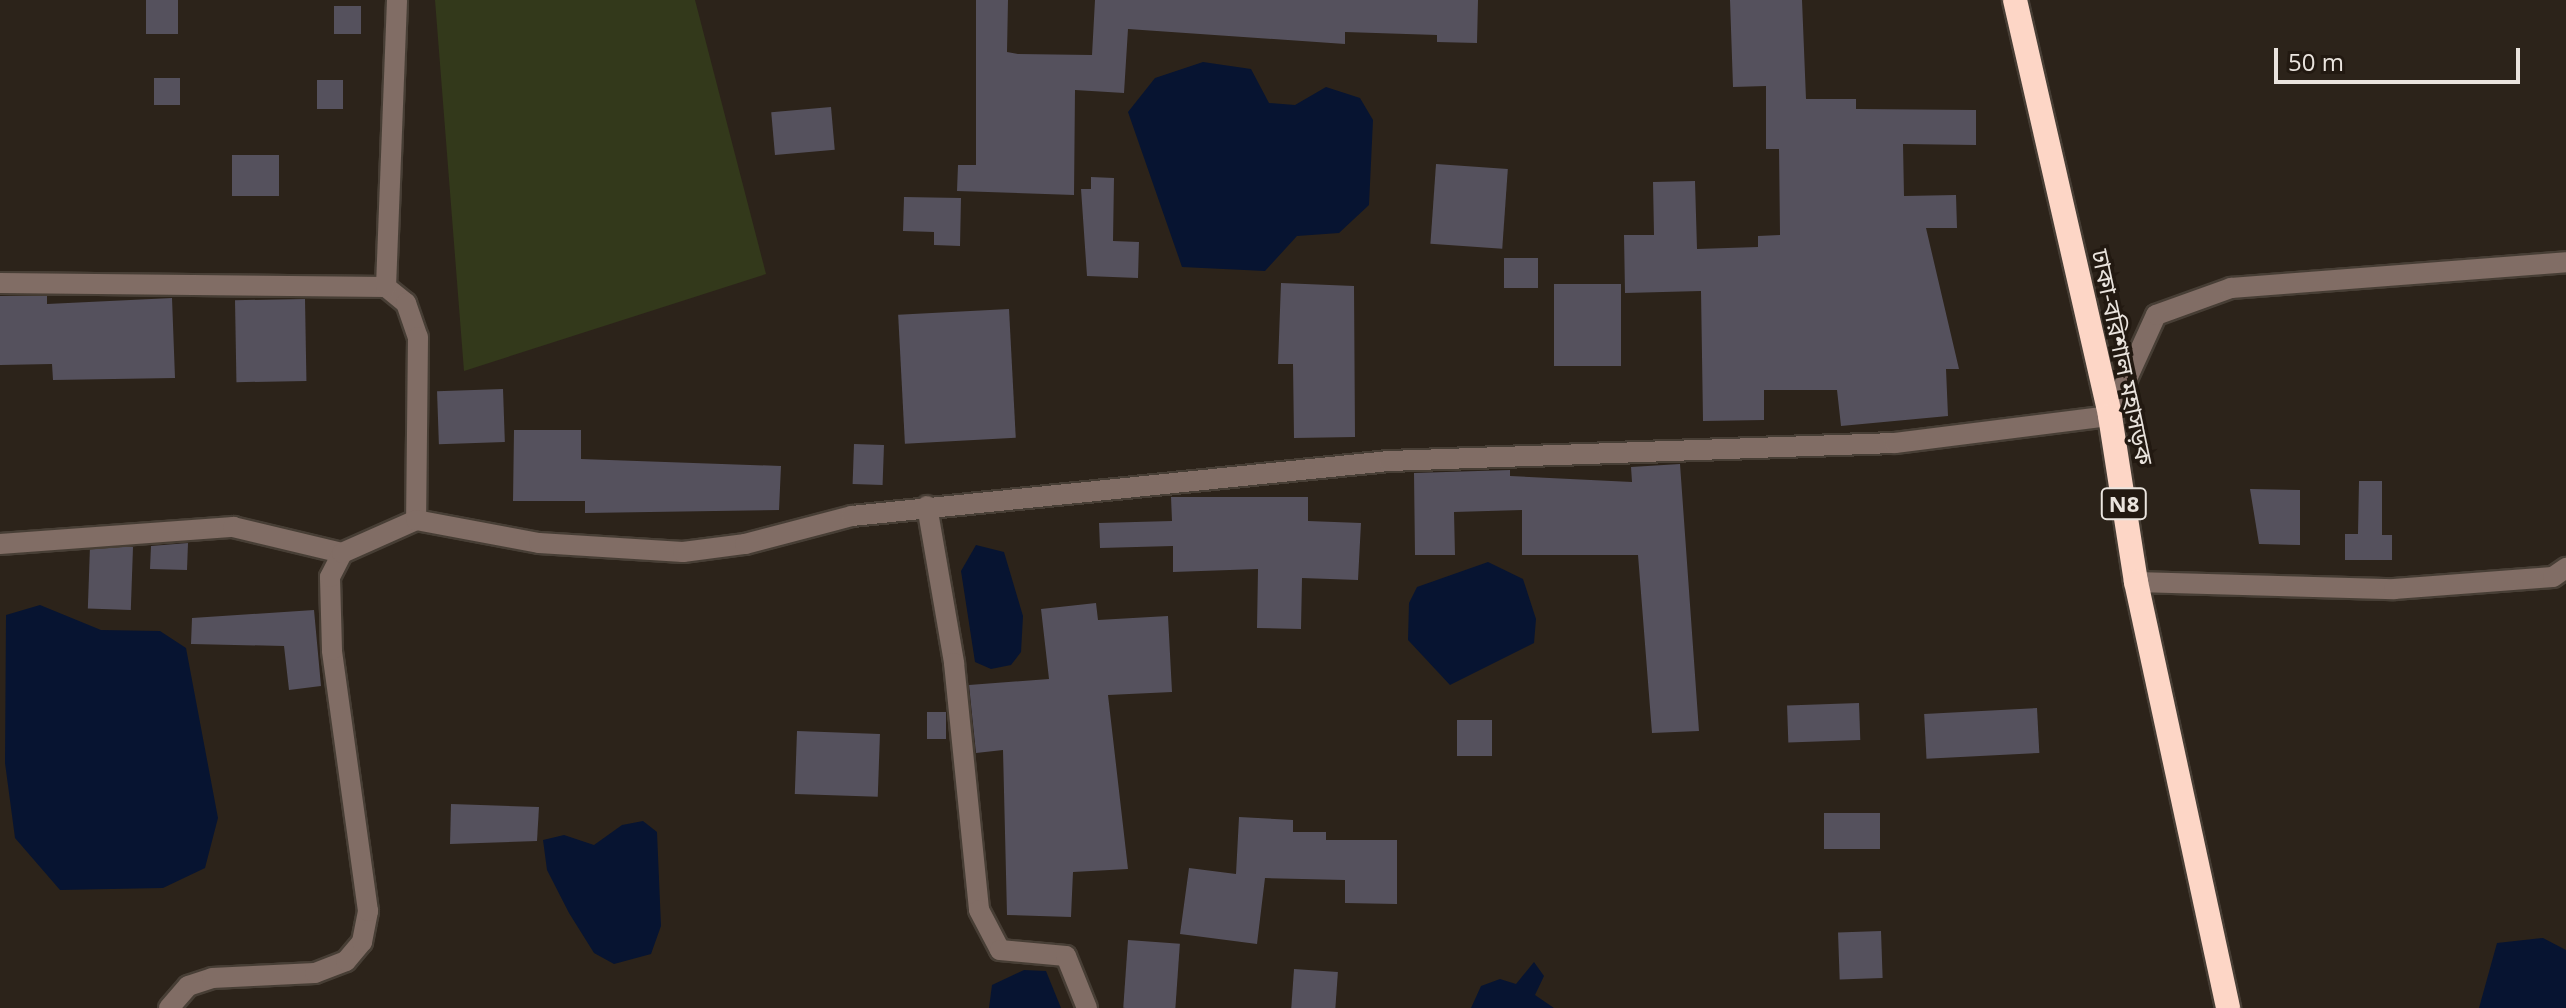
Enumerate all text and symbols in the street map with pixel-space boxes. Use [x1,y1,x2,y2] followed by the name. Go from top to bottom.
[2278,32,2524,82] scale bar
[2288,45,2344,78] text: 50 m
[2086,247,2160,467] street label: ঢাকা-বরিশাল মহাসড়ক
[2100,486,2148,522] road number: N8

